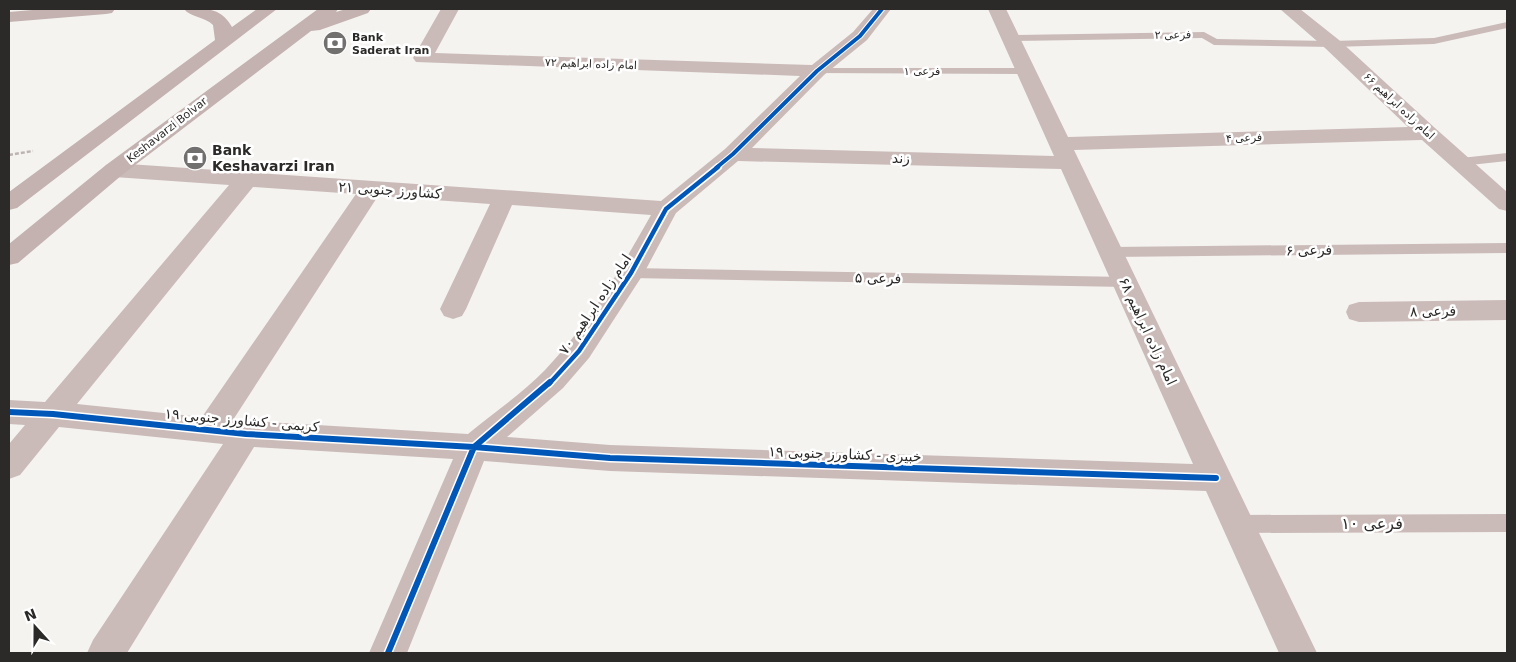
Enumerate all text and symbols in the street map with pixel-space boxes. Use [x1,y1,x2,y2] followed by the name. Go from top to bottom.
[1155,28,1191,42] street label: فرعی ۲
[322,30,348,56] bank icon: Bank Saderat Iran
[352,31,429,57] place label: Bank Saderat Iran
[545,56,637,72] street label: امام زاده ابراهیم ۷۲
[904,65,940,78] street label: فرعی ۱
[1361,70,1437,142] street label: امام زاده ابراهیم ۶۶
[124,94,210,165] street label: Keshavarzi Bolvar
[1226,131,1262,145] street label: فرعی ۴
[212,142,335,174] place label: Bank Keshavarzi Iran
[182,145,208,171] bank icon: Bank Keshavarzi Iran
[892,150,910,167] street label: زند
[338,178,442,203] street label: کشاورز جنوبی ۲۱
[1286,242,1332,259] street label: فرعی ۶
[556,251,635,358] street label: امام زاده ابراهیم ۷۰
[855,270,901,287] street label: فرعی ۵
[1115,274,1180,388] street label: امام زاده ابراهیم ۶۸
[1410,303,1456,320] street label: فرعی ۸
[164,405,320,436] street label: کریمی - کشاورز جنوبی ۱۹
[768,443,922,466] street label: خبیری - کشاورز جنوبی ۱۹
[1341,514,1403,534] street label: فرعی ۱۰
[10,602,60,652] north arrow
[22,605,39,624] text: N

